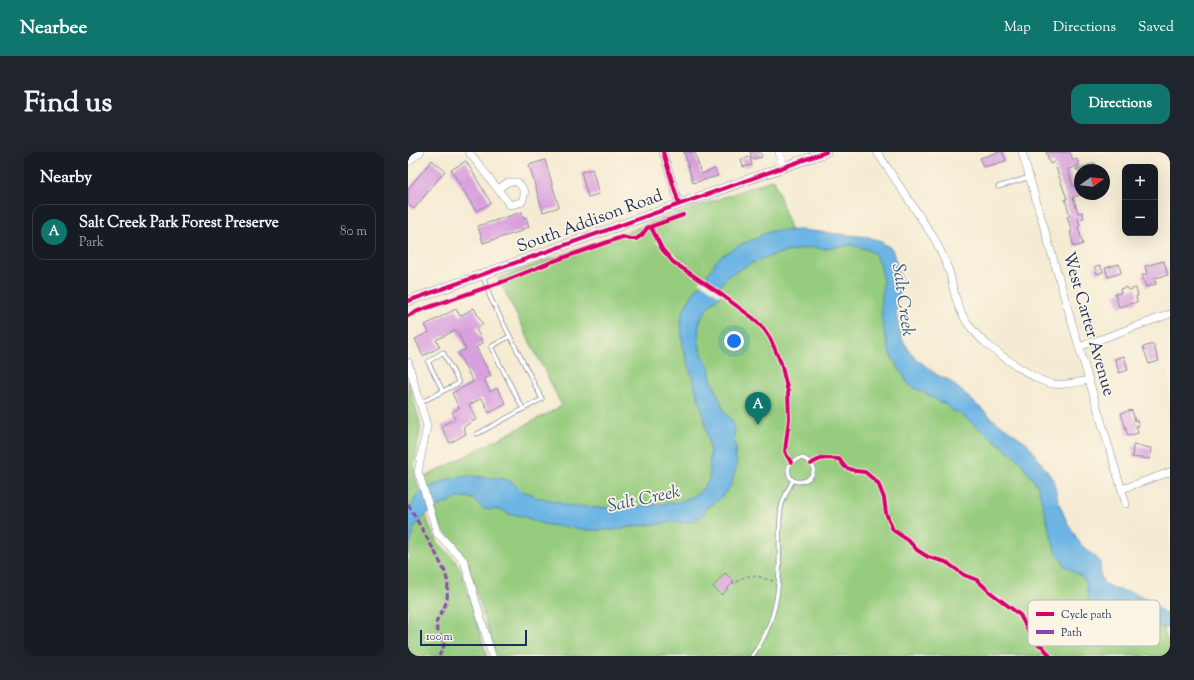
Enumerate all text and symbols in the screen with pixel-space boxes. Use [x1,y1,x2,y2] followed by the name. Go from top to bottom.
[20,15,87,42] text: Nearbee
[1004,18,1031,38] text: Map
[1053,18,1116,38] text: Directions
[1138,18,1174,38] text: Saved
[24,84,112,124] text: Find us
[1071,84,1170,124] button: Directions
[1074,164,1110,200] north arrow
[1122,164,1158,236] map controls
[1122,164,1158,200] button: +
[40,166,92,190] text: Nearby
[514,184,667,259] street label: South Addison Road
[1122,200,1158,236] button: −
[79,213,279,234] text: Salt Creek Park Forest Preserve
[49,223,59,241] text: A
[340,223,367,241] text: 80 m
[79,234,104,252] text: Park
[1056,249,1120,399] street label: West Carter Avenue
[884,262,920,338] water label: Salt Creek
[724,331,744,351] your location
[745,392,771,425] pin: A
[605,480,683,520] water label: Salt Creek
[1028,600,1160,646] legend
[1061,607,1112,623] text: Cycle path
[1061,625,1083,641] text: Path
[420,628,527,647] scale bar
[426,629,453,645] text: 100 m

